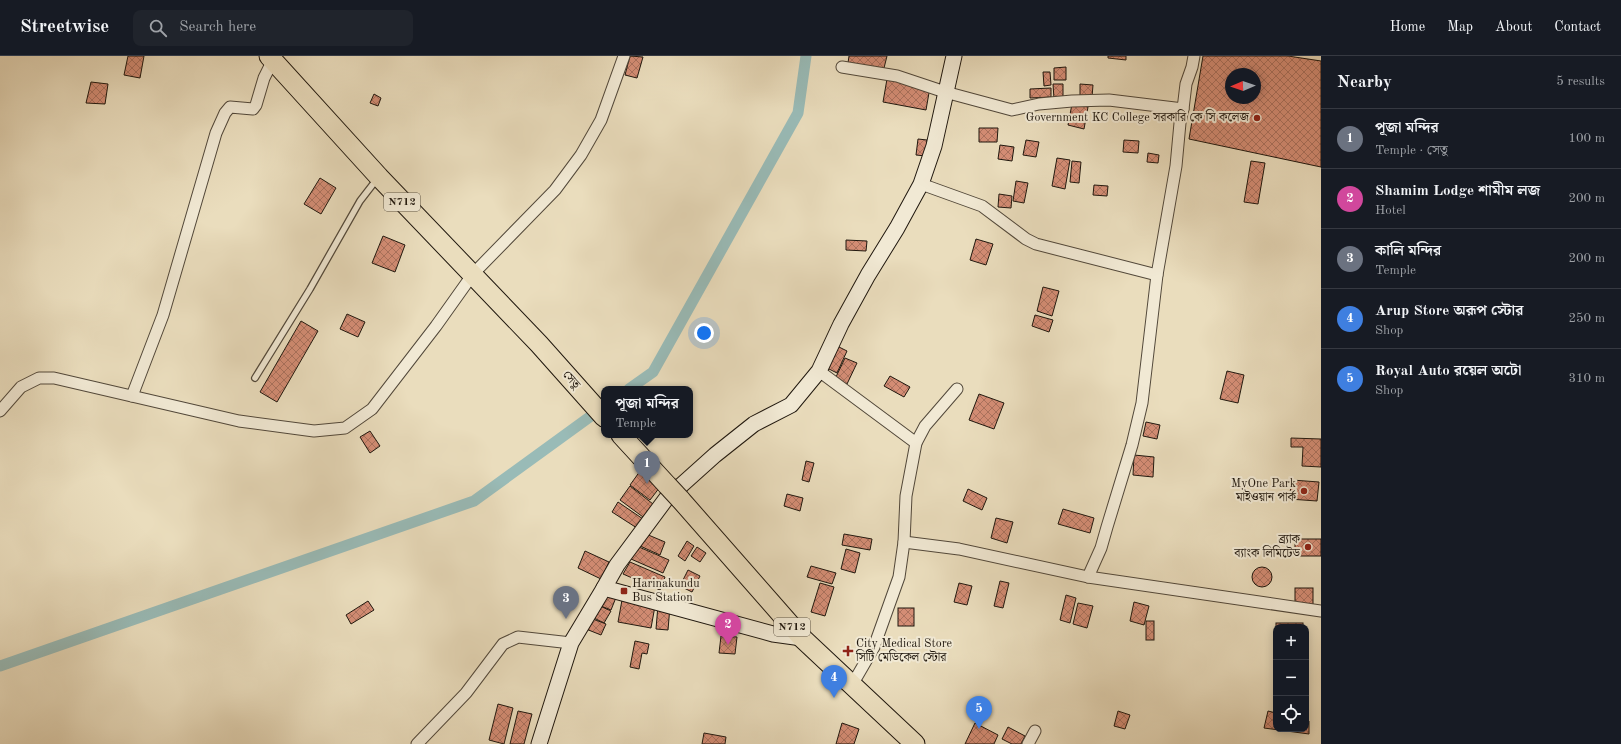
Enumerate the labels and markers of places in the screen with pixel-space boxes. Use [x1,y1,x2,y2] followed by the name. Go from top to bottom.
[1026,109,1250,124] place label: Government KC College সরকারি কে সি কলেজ
[1252,113,1262,123] marker: Government KC College সরকারি কে সি কলেজ
[634,451,660,484] pin: 1
[1231,478,1297,504] place label: MyOne Park মাইওয়ান পার্ক
[1299,486,1309,496] marker: MyOne Park মাইওয়ান পার্ক
[1233,534,1301,560] place label: ব্র্যাক ব্যাংক লিমিটেড
[1303,542,1313,552] marker: ব্র্যাক ব্যাংক লিমিটেড
[632,578,700,604] place label: Harinakundu Bus Station
[553,586,579,619] pin: 3
[619,586,629,596] marker: Harinakundu Bus Station
[715,612,741,645] pin: 2
[855,638,953,664] place label: City Medical Store সিটি মেডিকেল স্টোর
[843,646,853,656] marker: City Medical Store সিটি মেডিকেল স্টোর
[821,665,847,698] pin: 4
[966,696,992,729] pin: 5

